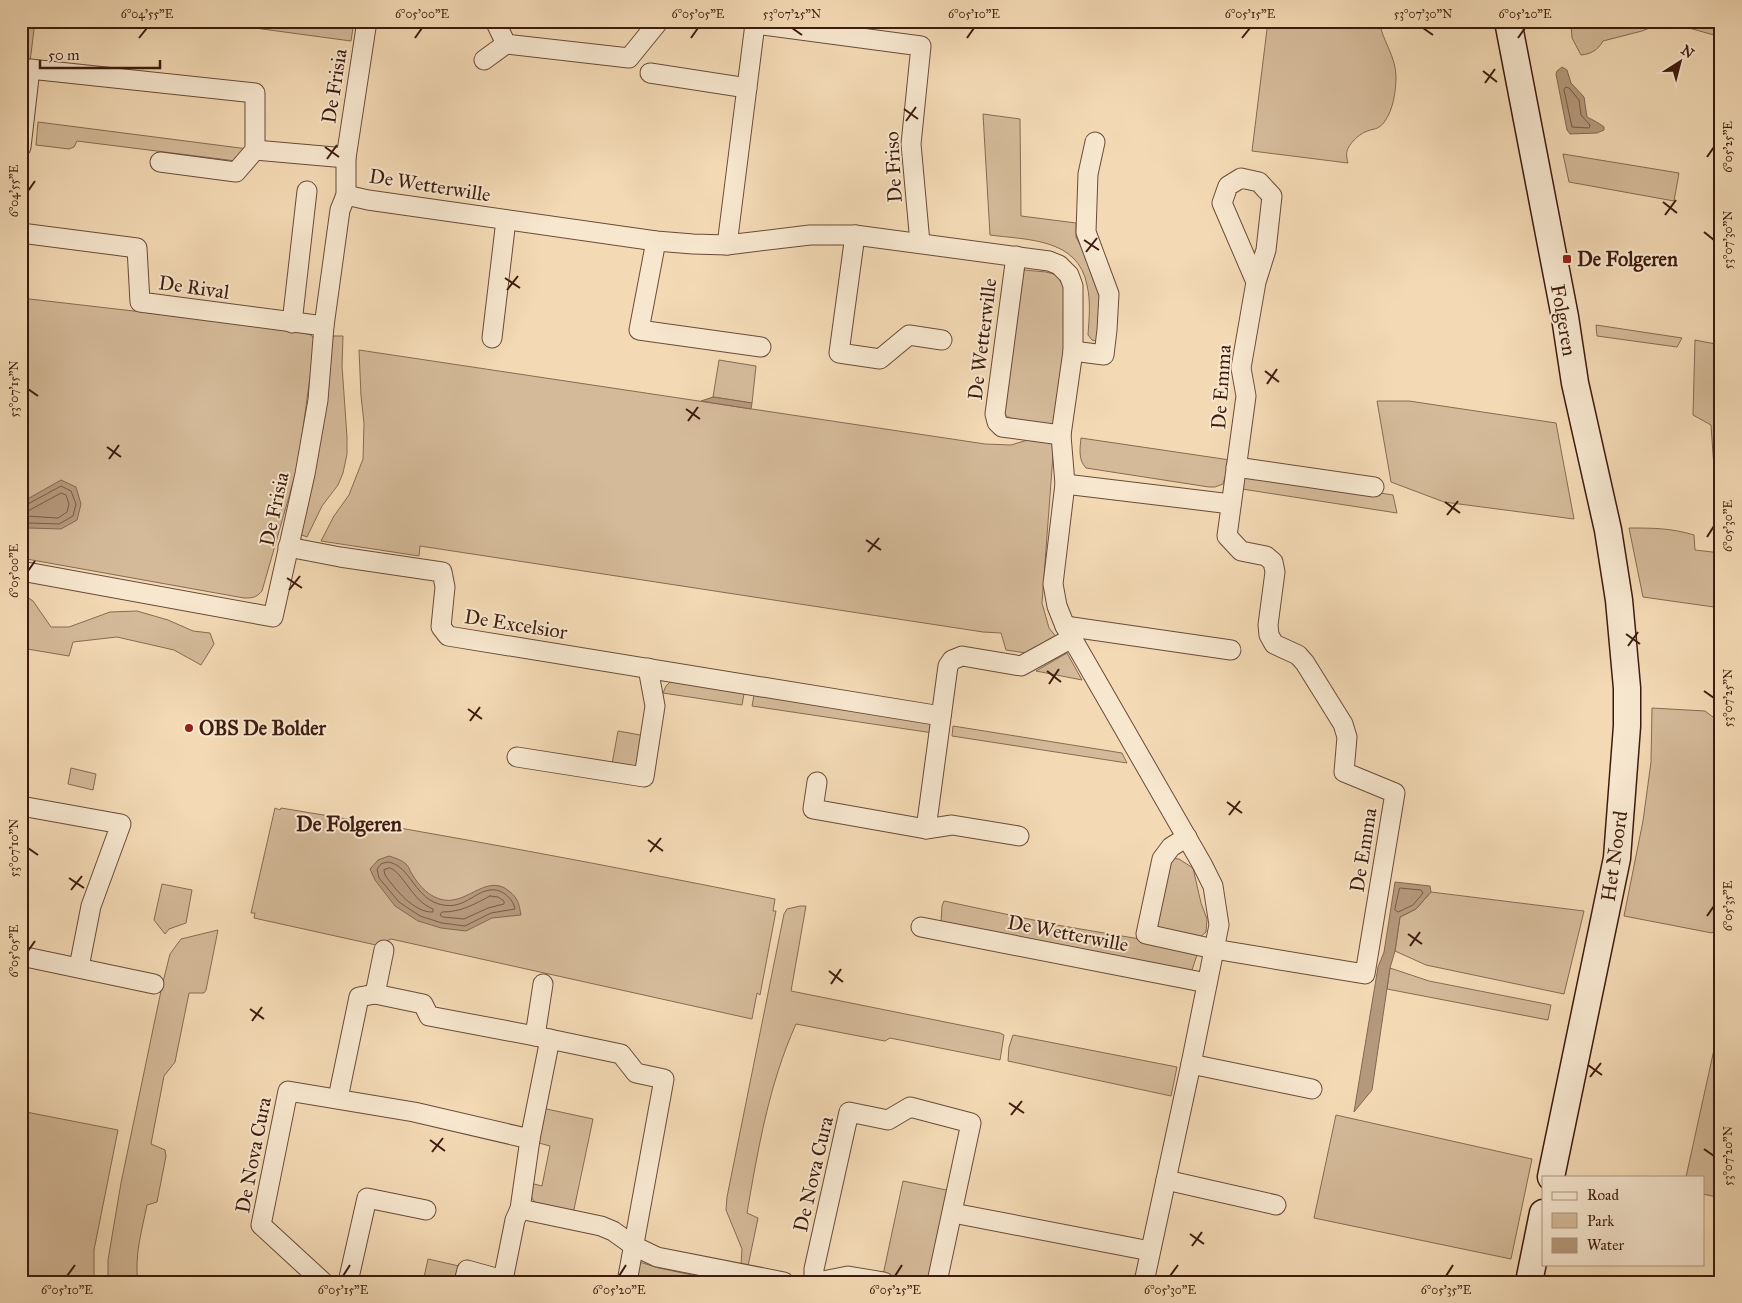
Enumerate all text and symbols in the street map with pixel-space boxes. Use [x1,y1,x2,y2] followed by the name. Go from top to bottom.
[121,7,174,21] text: 6°04'55"E
[395,7,450,21] text: 6°05'00"E
[672,7,725,21] text: 6°05'05"E
[763,7,821,21] text: 53°07'25"N
[948,7,1000,21] text: 6°05'10"E
[1225,7,1276,21] text: 6°05'15"E
[1394,7,1452,21] text: 53°07'30"N
[1498,7,1552,21] text: 6°05'20"E
[40,38,160,70] scale bar
[1654,38,1704,88] north arrow
[1678,42,1697,62] text: N
[48,46,80,64] text: 50 m
[316,46,352,125] street label: De Frisia
[1721,121,1735,173] text: 6°05'25"E
[879,131,907,203] street label: De Friso
[7,164,21,217] text: 6°04'55"E
[368,164,492,206] street label: De Wetterwille
[1721,211,1735,269] text: 53°07'30"N
[1577,247,1678,272] place label: De Folgeren
[1561,253,1573,265] marker: De Folgeren
[157,270,231,304] street label: De Rival
[963,277,1001,401] street label: De Wetterwille
[1545,282,1582,358] street label: Folgeren
[1206,343,1236,430] street label: De Emma
[7,360,21,418] text: 53°07'15"N
[254,469,294,548] street label: De Frisia
[1721,500,1735,552] text: 6°05'30"E
[7,543,21,598] text: 6°05'00"E
[463,604,570,644] street label: De Excelsior
[1721,669,1735,727] text: 53°07'25"N
[199,716,327,740] place label: OBS De Bolder
[183,722,195,734] marker: OBS De Bolder
[1345,806,1382,894] street label: De Emma
[1596,809,1632,903] street label: Het Noord
[296,811,403,837] district label: De Folgeren
[7,819,21,877] text: 53°07'10"N
[1721,880,1735,931] text: 6°05'35"E
[1005,910,1131,956] street label: De Wetterwille
[7,924,21,977] text: 6°05'05"E
[230,1094,276,1215] street label: De Nova Cura
[788,1113,838,1234] street label: De Nova Cura
[1721,1126,1735,1186] text: 53°07'20"N
[1542,1176,1704,1266] legend
[1587,1186,1619,1204] text: Road
[1587,1212,1614,1230] text: Park
[1587,1236,1624,1254] text: Water
[41,1283,93,1297] text: 6°05'10"E
[318,1283,369,1297] text: 6°05'15"E
[592,1283,646,1297] text: 6°05'20"E
[869,1283,921,1297] text: 6°05'25"E
[1144,1283,1196,1297] text: 6°05'30"E
[1421,1283,1472,1297] text: 6°05'35"E

